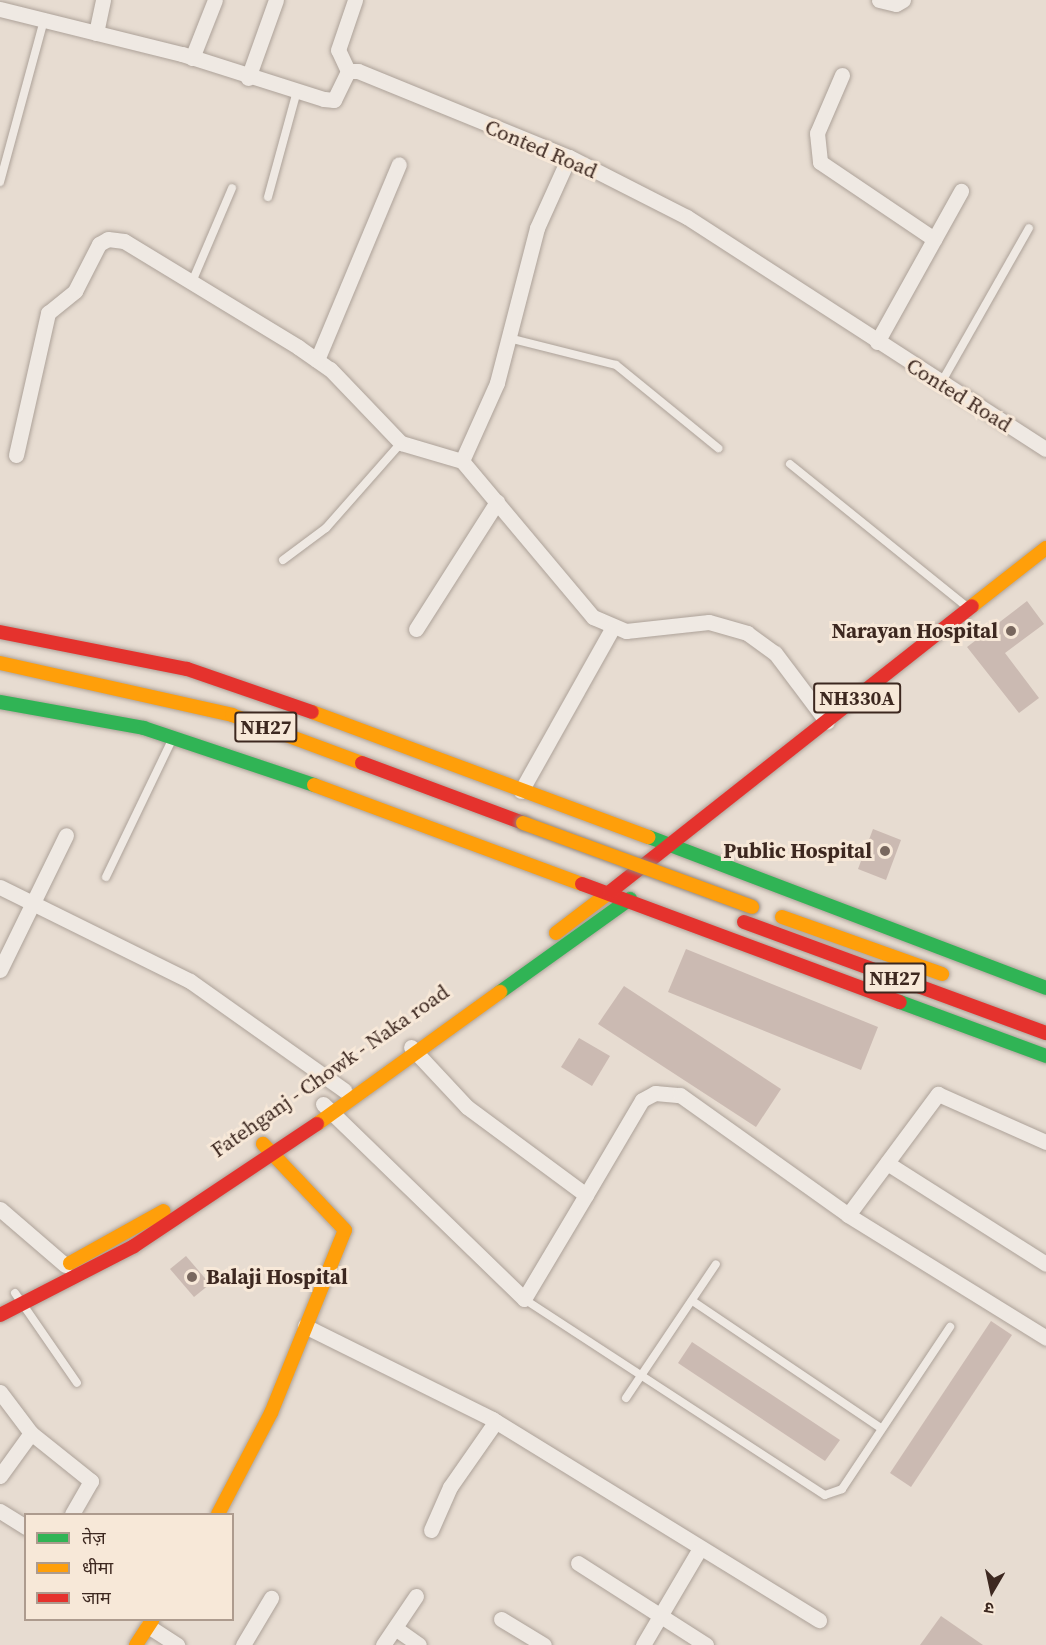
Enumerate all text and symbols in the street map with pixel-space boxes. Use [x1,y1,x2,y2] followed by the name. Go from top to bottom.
[481,114,601,184] street label: Conted Road
[902,353,1016,437] street label: Conted Road
[832,618,998,644] place label: Narayan Hospital
[1002,622,1020,640] marker: Narayan Hospital
[812,681,902,715] road number: NH330A
[233,710,299,744] road number: NH27
[723,838,872,864] place label: Public Hospital
[876,842,894,860] marker: Public Hospital
[862,961,928,995] road number: NH27
[206,979,454,1163] street label: Fatehganj - Chowk - Naka road
[206,1264,348,1290] place label: Balaji Hospital
[183,1268,201,1286] marker: Balaji Hospital
[24,1513,234,1621] legend
[82,1525,106,1550] text: तेज़
[82,1555,113,1580] text: धीमा
[962,1561,1022,1621] north arrow
[82,1585,111,1610] text: जाम
[983,1597,996,1620] text: उ

